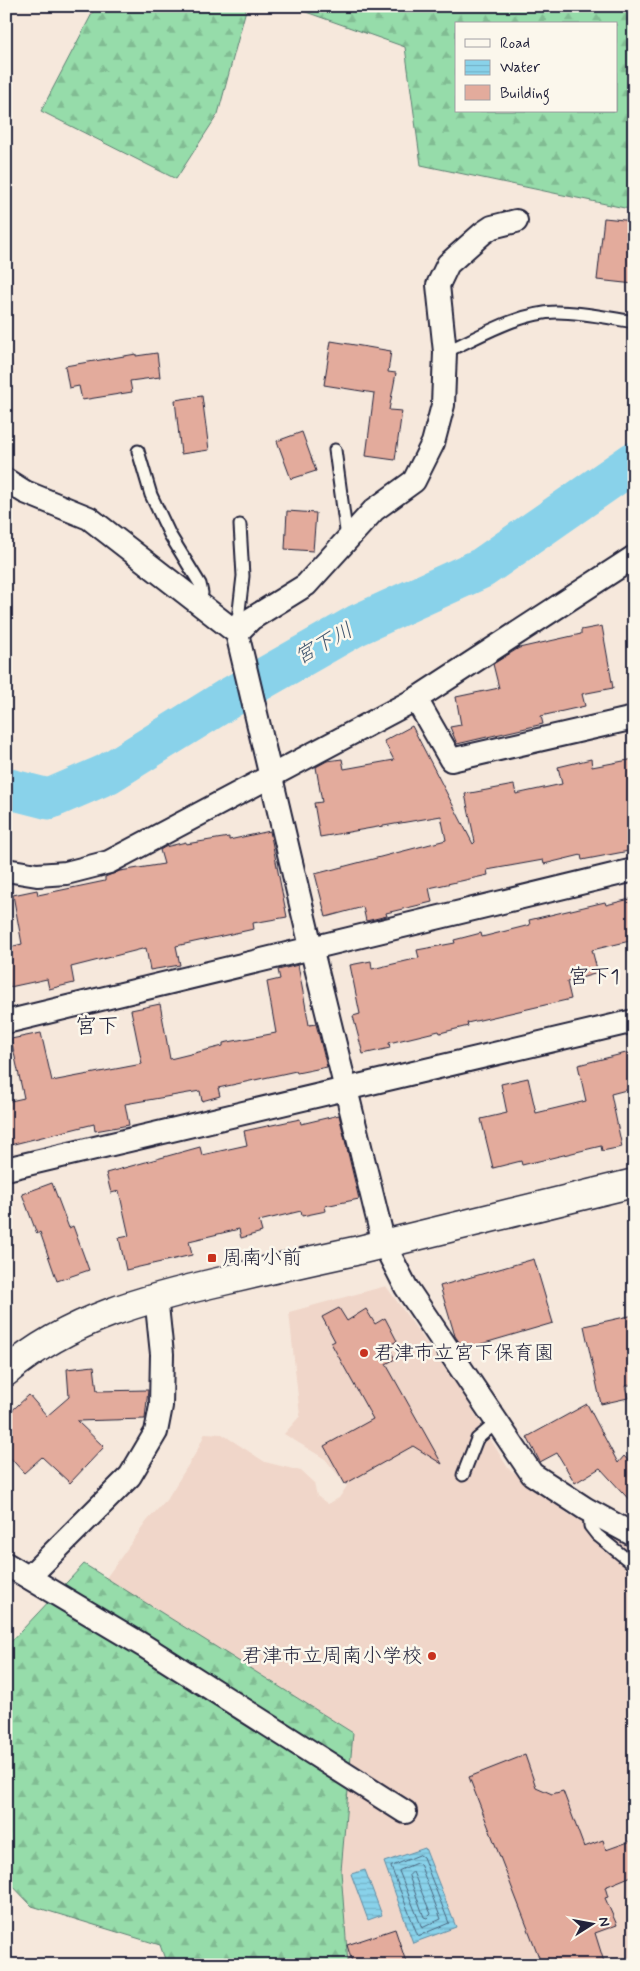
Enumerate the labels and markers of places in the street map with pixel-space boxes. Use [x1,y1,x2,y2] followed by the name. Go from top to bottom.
[222,1245,302,1272] place label: 周南小前
[206,1252,218,1264] marker: 周南小前
[374,1340,554,1367] place label: 君津市立宮下保育園
[358,1347,370,1359] marker: 君津市立宮下保育園
[242,1643,422,1670] place label: 君津市立周南小学校
[426,1650,438,1662] marker: 君津市立周南小学校

